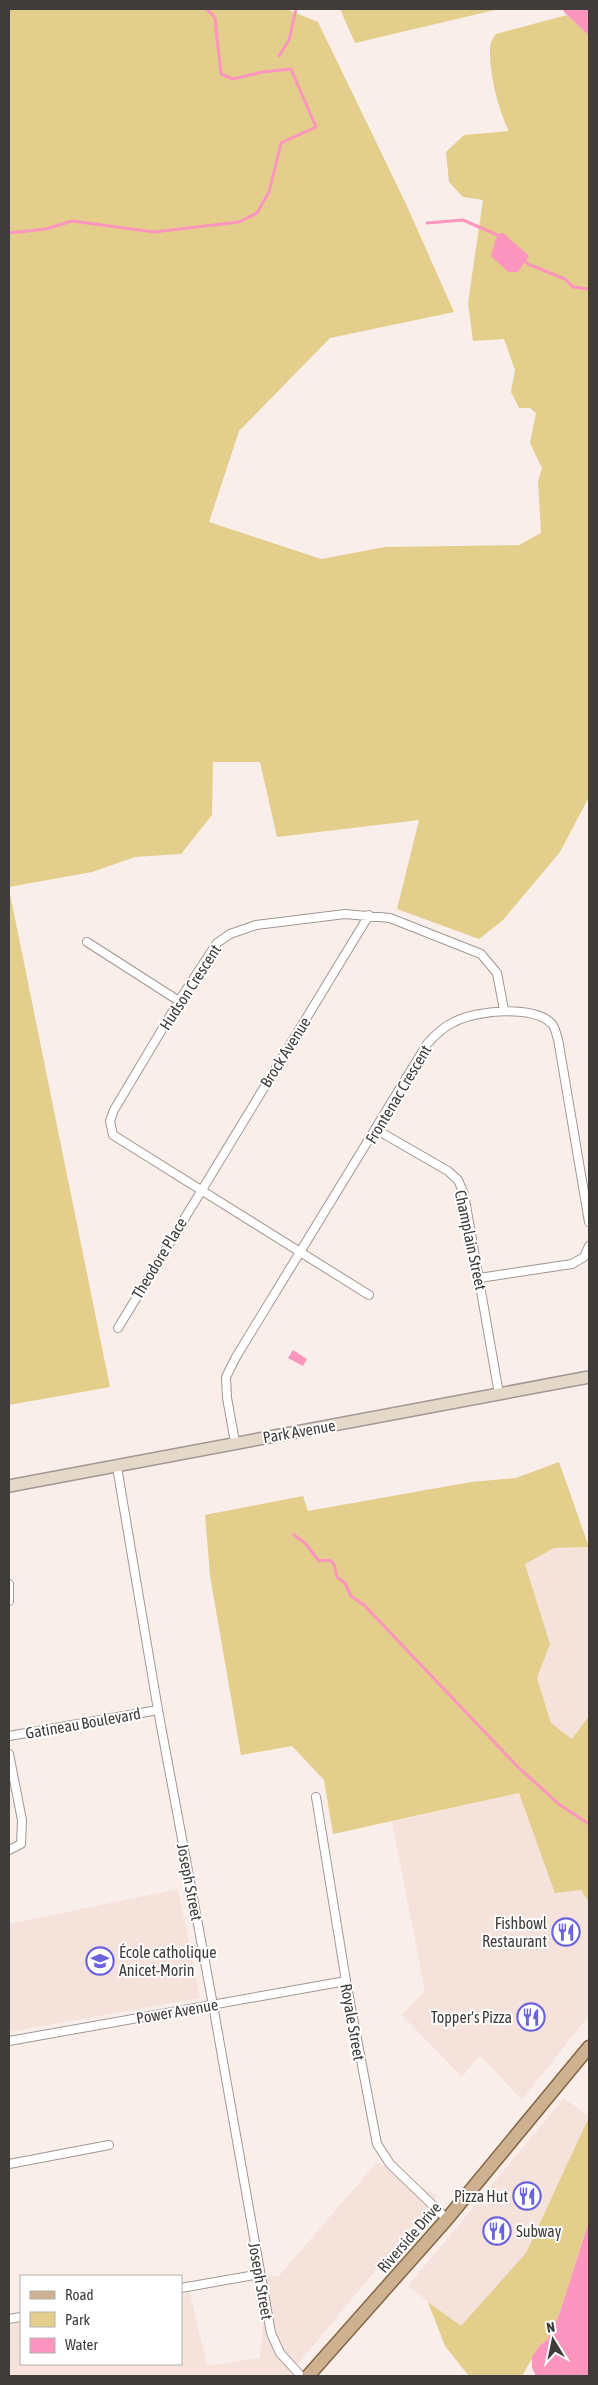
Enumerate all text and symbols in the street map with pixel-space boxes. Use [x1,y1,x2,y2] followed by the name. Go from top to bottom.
[156,941,224,1033] street label: Hudson Crescent
[256,1014,314,1090] street label: Brock Avenue
[362,1041,435,1146] street label: Frontenac Crescent
[451,1188,490,1292] street label: Champlain Street
[128,1214,190,1302] street label: Theodore Place
[261,1416,337,1446] street label: Park Avenue
[24,1704,142,1742] street label: Gatineau Boulevard
[173,1842,206,1923] street label: Joseph Street
[482,1914,548,1950] place label: Fishbowl Restaurant
[551,1917,581,1947] restaurant icon: Fishbowl Restaurant
[119,1943,217,1979] place label: École catholique Anicet-Morin
[85,1946,115,1976] school or university icon: École catholique Anicet-Morin
[336,1982,369,2062] street label: Royale Street
[135,1995,219,2027] street label: Power Avenue
[516,2002,546,2032] restaurant icon: Topper's Pizza
[431,2008,512,2027] place label: Topper's Pizza
[512,2181,542,2211] restaurant icon: Pizza Hut
[454,2187,508,2205] place label: Pizza Hut
[373,2198,445,2276] street label: Riverside Drive
[482,2216,512,2246] restaurant icon: Subway
[516,2222,562,2241] place label: Subway
[244,2241,277,2322] street label: Joseph Street
[20,2275,182,2365] legend
[65,2286,94,2303] text: Road
[65,2311,90,2328] text: Park
[528,2315,578,2365] north arrow
[545,2319,556,2336] text: N
[65,2336,98,2353] text: Water

